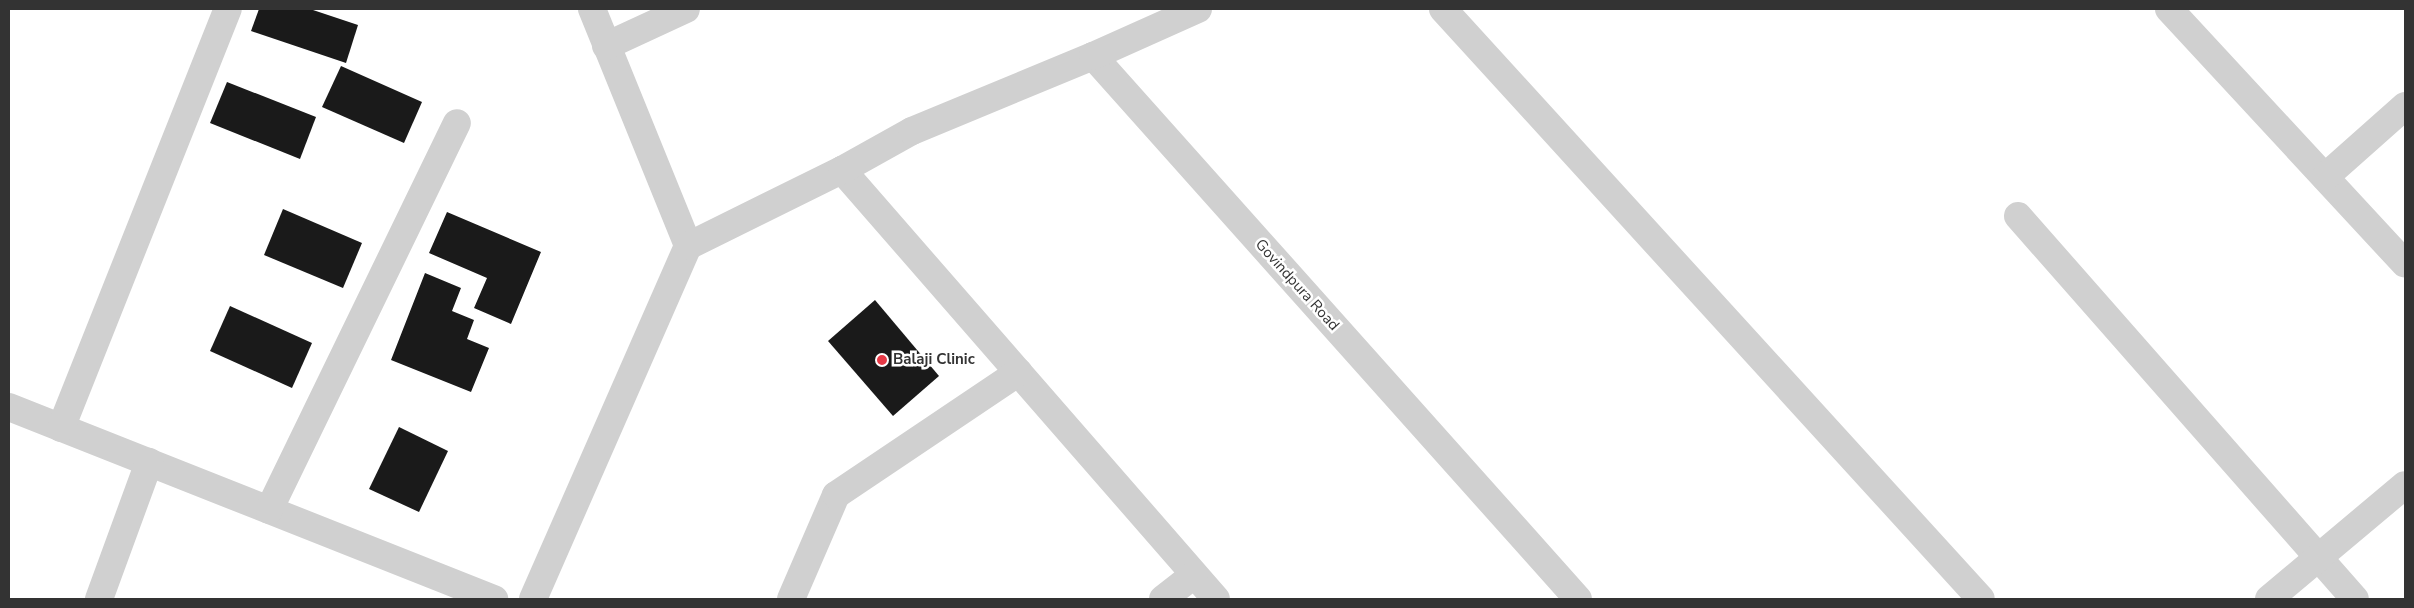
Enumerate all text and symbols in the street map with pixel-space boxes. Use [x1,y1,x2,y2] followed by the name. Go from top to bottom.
[1251,236,1343,334] street label: Govindpura Road
[893,351,975,369] place label: Balaji Clinic
[875,353,889,367] marker: Balaji Clinic

